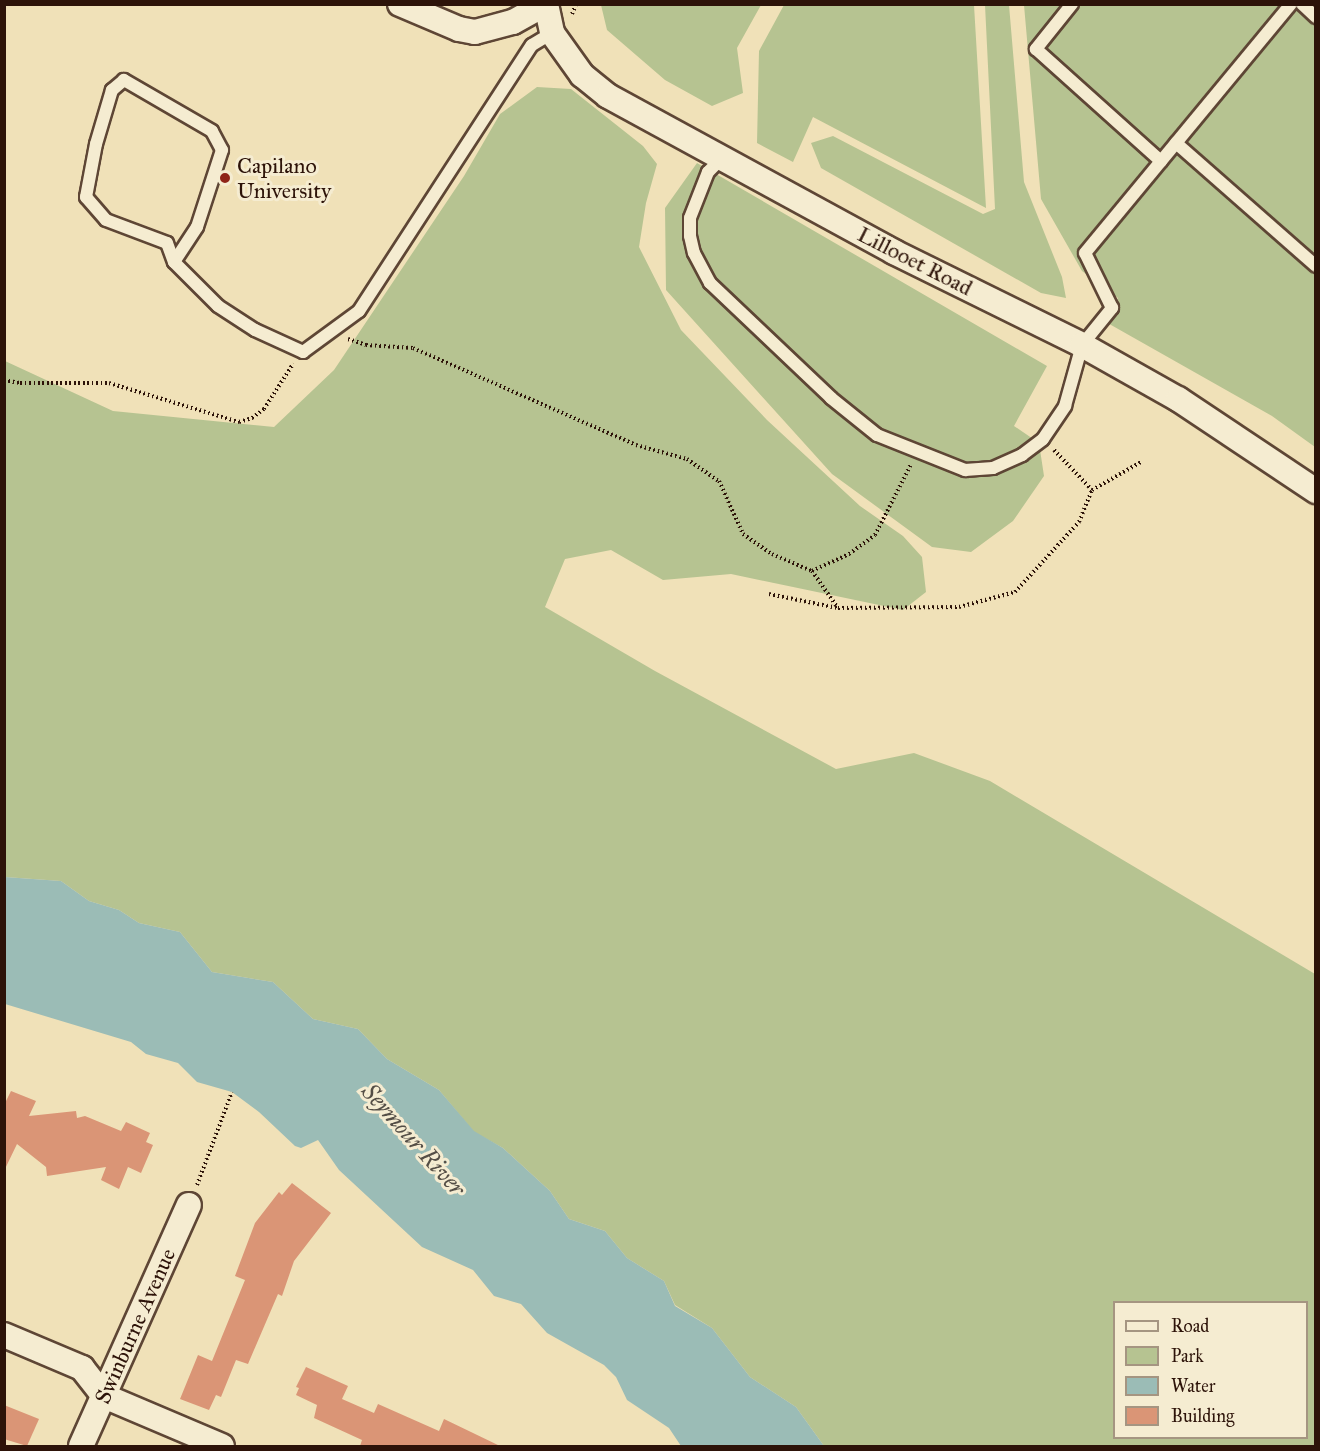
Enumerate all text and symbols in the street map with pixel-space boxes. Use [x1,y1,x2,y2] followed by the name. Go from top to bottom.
[237,152,331,204] place label: Capilano University
[218,171,232,185] marker: Capilano University
[853,221,977,301] street label: Lillooet Road
[355,1078,471,1202] water label: Seymour River
[89,1244,181,1408] street label: Swinburne Avenue
[1113,1301,1308,1439] legend
[1171,1315,1209,1337] text: Road
[1171,1345,1204,1367] text: Park
[1171,1375,1215,1397] text: Water
[1171,1405,1234,1427] text: Building

